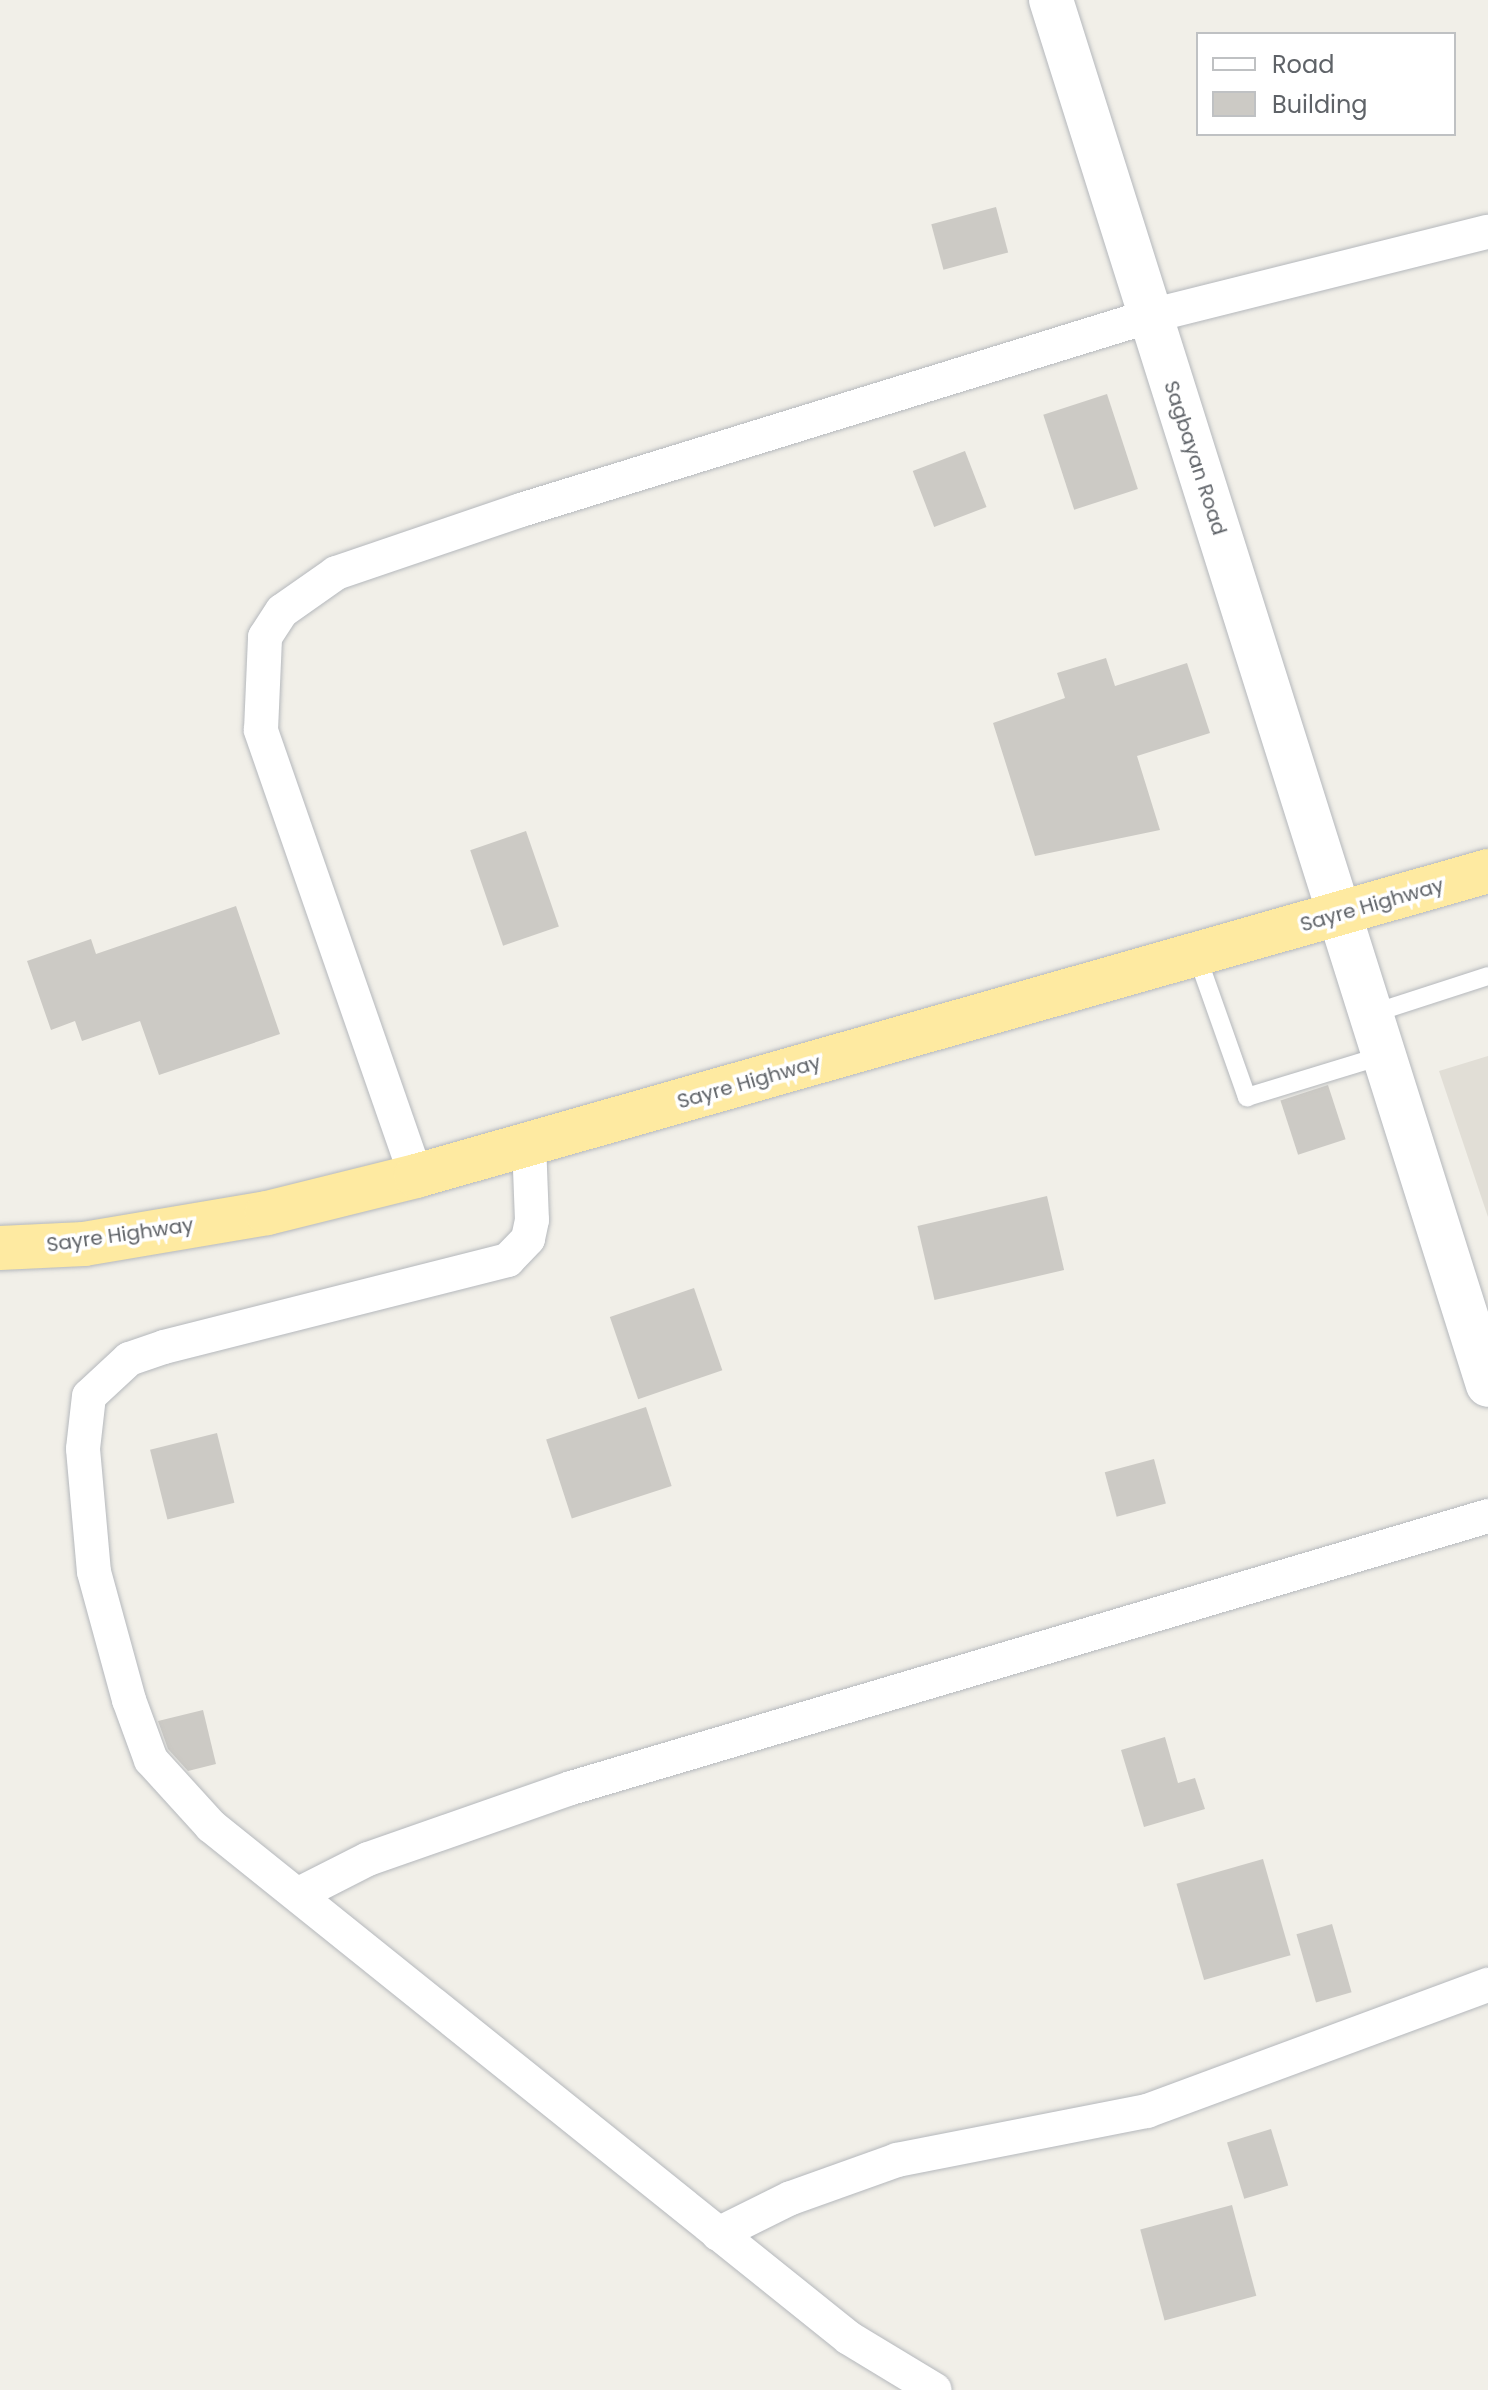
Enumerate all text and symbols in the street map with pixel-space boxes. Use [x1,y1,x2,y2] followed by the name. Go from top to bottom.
[1196,32,1456,136] legend
[1272,48,1334,81] text: Road
[1272,88,1368,121] text: Building
[1159,378,1231,538] street label: Sagbayan Road
[1298,873,1446,937] street label: Sayre Highway
[675,1050,823,1114] street label: Sayre Highway
[45,1213,195,1257] street label: Sayre Highway

